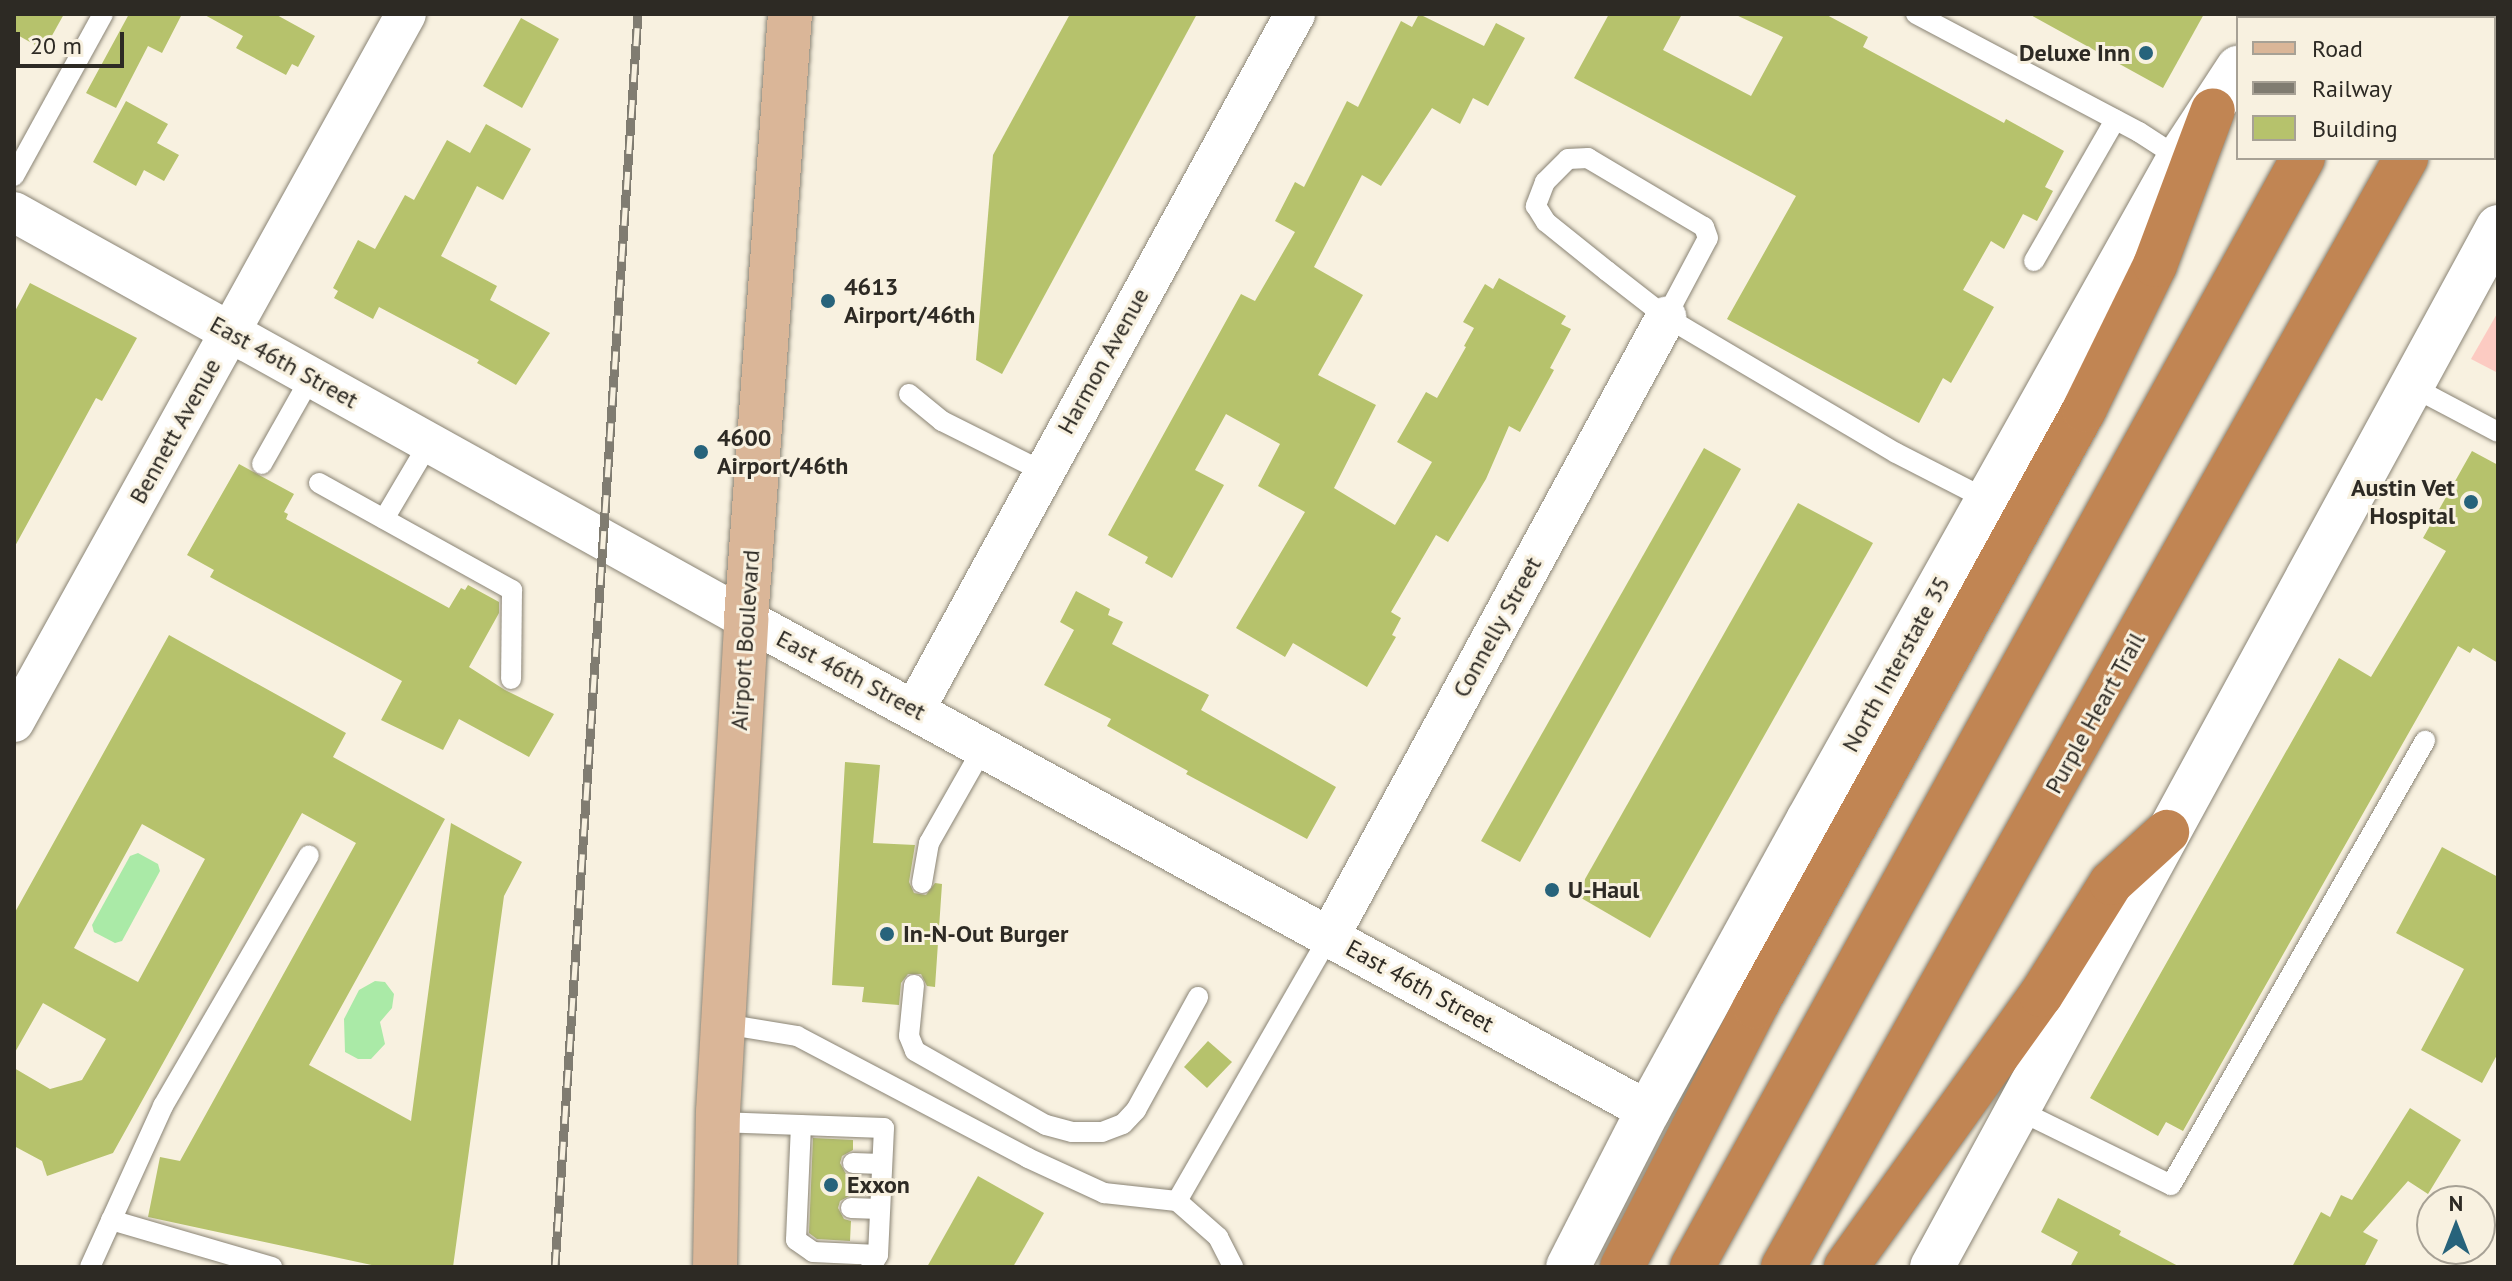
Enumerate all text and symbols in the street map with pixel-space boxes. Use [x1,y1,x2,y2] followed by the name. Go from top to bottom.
[20,16,128,66] scale bar
[2236,16,2496,160] legend
[30,30,82,61] text: 20 m
[2312,33,2363,64] text: Road
[2019,39,2130,67] place label: Deluxe Inn
[2137,44,2155,62] marker: Deluxe Inn
[2312,73,2392,104] text: Railway
[2312,113,2398,144] text: Building
[844,273,975,329] place label: 4613 Airport/46th
[1051,283,1155,439] street label: Harmon Avenue
[819,292,837,310] marker: 4613 Airport/46th
[205,310,363,414] street label: East 46th Street
[123,353,227,509] street label: Bennett Avenue
[717,424,848,480] place label: 4600 Airport/46th
[692,443,710,461] marker: 4600 Airport/46th
[2350,474,2455,530] place label: Austin Vet Hospital
[2462,493,2480,511] marker: Austin Vet Hospital
[724,549,766,731] street label: Airport Boulevard
[1446,551,1548,703] street label: Connelly Street
[1836,571,1956,757] street label: North Interstate 35
[772,624,930,726] street label: East 46th Street
[2039,627,2151,799] street label: Purple Heart Trail
[1568,876,1639,904] place label: U-Haul
[1543,881,1561,899] marker: U-Haul
[903,920,1068,948] place label: In-N-Out Burger
[878,925,896,943] marker: In-N-Out Burger
[1341,934,1499,1038] street label: East 46th Street
[847,1171,910,1199] place label: Exxon
[822,1176,840,1194] marker: Exxon
[2416,1185,2496,1265] north arrow
[2449,1189,2463,1217] text: N

